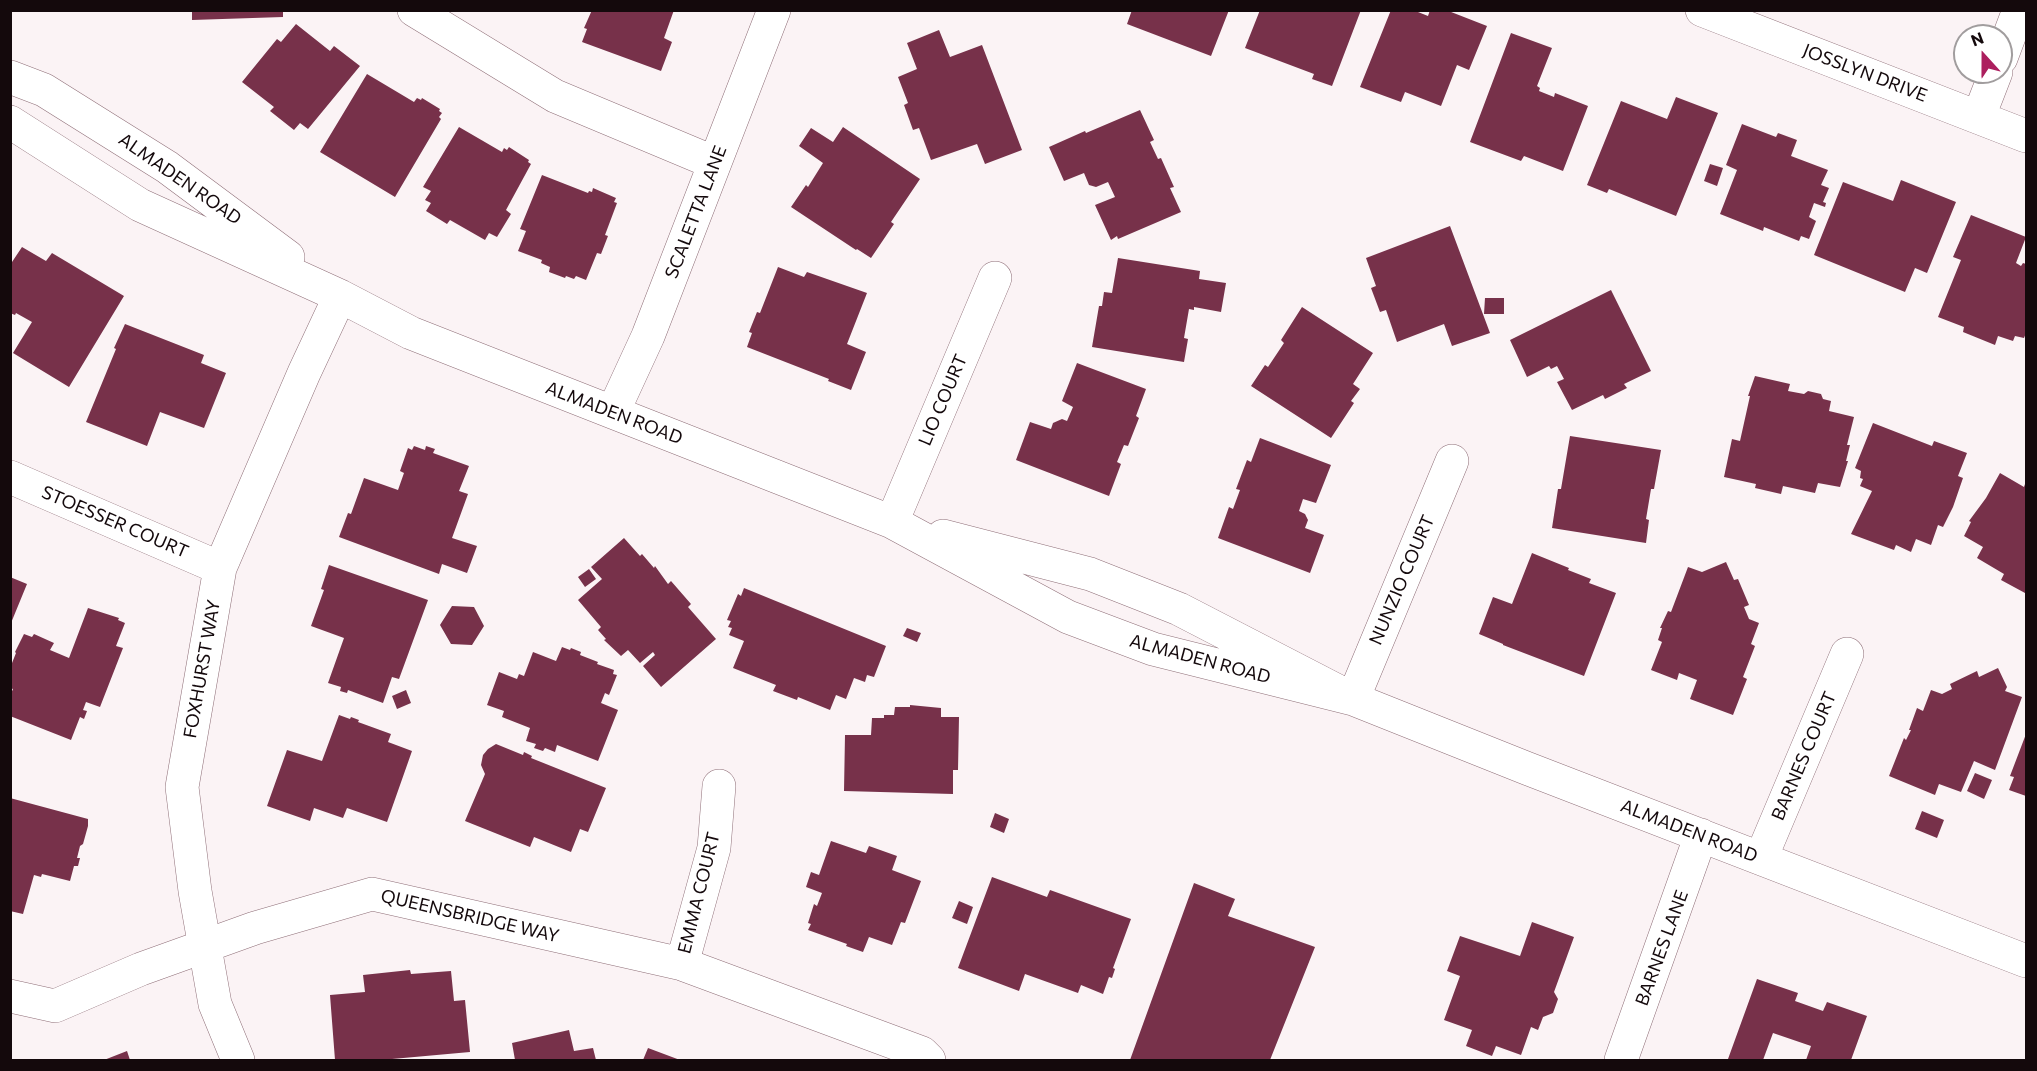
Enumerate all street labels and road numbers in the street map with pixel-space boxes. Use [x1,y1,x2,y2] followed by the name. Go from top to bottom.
[1800,39,1930,107] street label: JOSSLYN DRIVE
[114,129,246,229] street label: ALMADEN ROAD
[661,142,731,282] street label: SCALETTA LANE
[914,351,972,449] street label: LIO COURT
[542,377,686,449] street label: ALMADEN ROAD
[38,481,192,563] street label: STOESSER COURT
[1365,512,1439,648] street label: NUNZIO COURT
[179,598,225,740] street label: FOXHURST WAY
[1127,630,1273,688] street label: ALMADEN ROAD
[1767,688,1841,824] street label: BARNES COURT
[1617,795,1761,867] street label: ALMADEN ROAD
[673,830,725,956] street label: EMMA COURT
[379,885,561,947] street label: QUEENSBRIDGE WAY
[1631,887,1693,1009] street label: BARNES LANE

